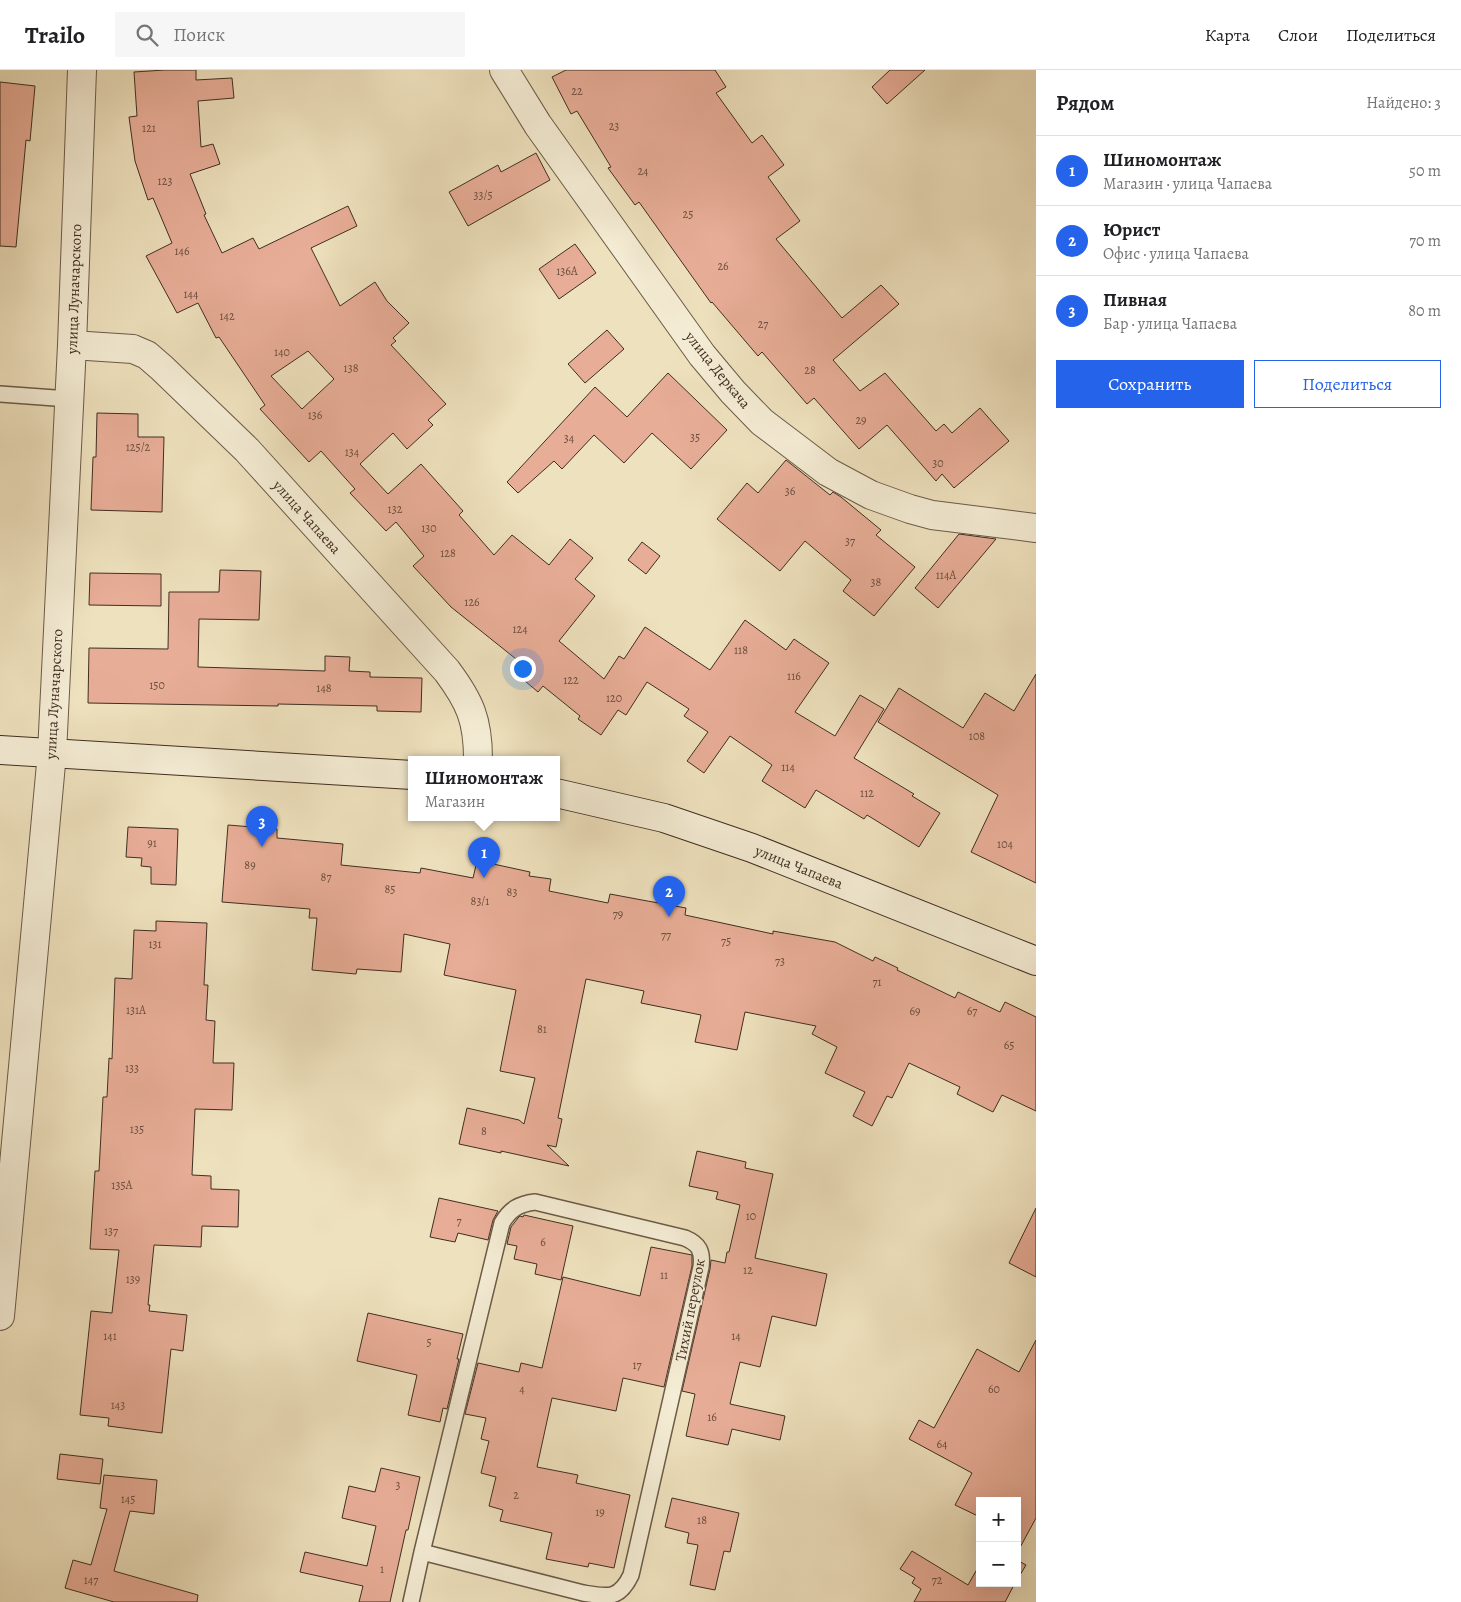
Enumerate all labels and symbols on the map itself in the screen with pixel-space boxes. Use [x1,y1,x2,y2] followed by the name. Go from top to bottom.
[571,83,583,99] house number: 22
[609,118,619,134] house number: 23
[142,120,156,136] house number: 121
[637,163,649,179] house number: 24
[158,173,172,189] house number: 123
[473,187,493,203] house number: 33/5
[683,206,693,222] house number: 25
[62,223,86,356] street label: улица Луначарского
[174,243,190,259] house number: 146
[717,258,729,274] house number: 26
[556,263,579,279] house number: 136А
[184,286,199,302] house number: 144
[219,308,235,324] house number: 142
[758,316,769,332] house number: 27
[680,326,755,413] street label: улица Деркача
[274,344,290,360] house number: 140
[344,360,359,376] house number: 138
[804,362,816,378] house number: 28
[308,407,323,423] house number: 136
[855,412,867,428] house number: 29
[690,429,700,445] house number: 35
[564,430,575,446] house number: 34
[126,439,151,455] house number: 125/2
[345,444,360,460] house number: 134
[932,455,944,471] house number: 30
[268,475,346,558] street label: улица Чапаева
[785,483,796,499] house number: 36
[388,501,403,517] house number: 132
[421,520,437,536] house number: 130
[845,533,856,549] house number: 37
[440,545,456,561] house number: 128
[936,567,957,583] house number: 114А
[871,574,882,590] house number: 38
[464,594,480,610] house number: 126
[512,621,528,637] house number: 124
[41,628,67,761] street label: улица Луначарского
[734,642,748,658] house number: 118
[510,656,536,682] your location
[787,668,801,684] house number: 116
[563,672,579,688] house number: 122
[149,677,165,693] house number: 150
[316,680,332,696] house number: 148
[606,690,622,706] house number: 120
[969,728,985,744] house number: 108
[781,759,795,775] house number: 114
[860,785,874,801] house number: 112
[246,806,278,847] pin: 3
[147,835,157,851] house number: 91
[997,836,1014,852] house number: 104
[468,837,500,878] pin: 1
[751,840,846,894] street label: улица Чапаева
[244,857,256,873] house number: 89
[321,869,332,885] house number: 87
[653,876,685,917] pin: 2
[385,881,395,897] house number: 85
[507,884,517,900] house number: 83
[471,893,489,909] house number: 83/1
[613,906,623,922] house number: 79
[661,927,672,943] house number: 77
[721,933,731,949] house number: 75
[148,936,162,952] house number: 131
[775,953,785,969] house number: 73
[872,974,882,990] house number: 71
[126,1002,147,1018] house number: 131А
[909,1003,921,1019] house number: 69
[967,1003,978,1019] house number: 67
[537,1021,547,1037] house number: 81
[1004,1037,1014,1053] house number: 65
[125,1060,139,1076] house number: 133
[130,1121,144,1137] house number: 135
[481,1123,487,1139] house number: 8
[111,1177,134,1193] house number: 135А
[746,1208,756,1224] house number: 10
[456,1213,462,1229] house number: 7
[104,1223,119,1239] house number: 137
[540,1234,546,1250] house number: 6
[670,1257,710,1363] street label: Тихий переулок
[743,1262,753,1278] house number: 12
[660,1267,668,1283] house number: 11
[126,1271,140,1287] house number: 139
[103,1328,117,1344] house number: 141
[731,1328,741,1344] house number: 14
[426,1334,432,1350] house number: 5
[632,1357,643,1373] house number: 17
[519,1381,525,1397] house number: 4
[988,1381,1000,1397] house number: 60
[111,1397,125,1413] house number: 143
[707,1409,717,1425] house number: 16
[937,1436,948,1452] house number: 64
[396,1477,401,1493] house number: 3
[513,1487,519,1503] house number: 2
[121,1491,135,1507] house number: 145
[595,1504,605,1520] house number: 19
[697,1512,707,1528] house number: 18
[380,1561,384,1577] house number: 1
[84,1572,99,1588] house number: 147
[932,1572,943,1588] house number: 72

